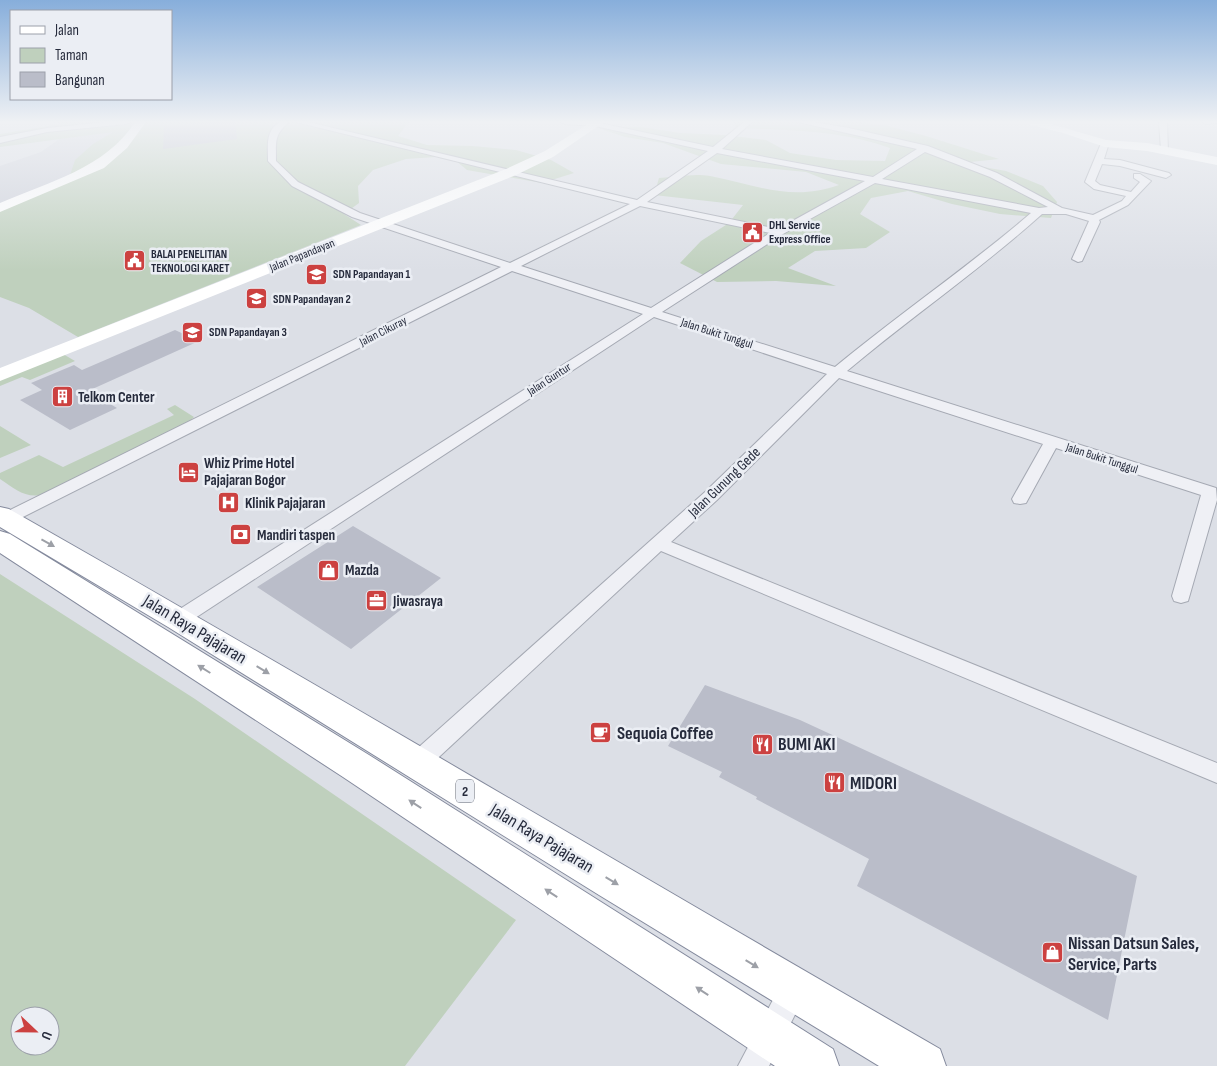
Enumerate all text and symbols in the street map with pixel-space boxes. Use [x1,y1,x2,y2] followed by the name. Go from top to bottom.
[10,10,172,100] legend
[54,21,79,40] text: Jalan
[55,46,88,65] text: Taman
[55,71,105,90] text: Bangunan
[769,218,831,247] place label: DHL Service Express Office
[741,220,765,244] public building icon: DHL Service Express Office
[266,236,337,276] street label: Jalan Papandayan
[151,247,230,276] place label: BALAI PENELITIAN TEKNOLOGI KARET
[123,249,147,273] public building icon: BALAI PENELITIAN TEKNOLOGI KARET
[305,262,329,286] school or university icon: SDN Papandayan 1
[333,267,411,282] place label: SDN Papandayan 1
[245,287,269,311] school or university icon: SDN Papandayan 2
[273,292,351,307] place label: SDN Papandayan 2
[356,313,410,350] street label: Jalan Cikuray
[678,314,755,352] street label: Jalan Bukit Tunggul
[181,320,205,344] school or university icon: SDN Papandayan 3
[209,325,287,340] place label: SDN Papandayan 3
[524,359,575,400] street label: Jalan Guntur
[50,385,74,409] building icon: Telkom Center
[78,388,155,407] place label: Telkom Center
[1063,439,1140,477] street label: Jalan Bukit Tunggul
[683,443,765,522] street label: Jalan Gunung Gede
[204,454,294,490] place label: Whiz Prime Hotel Pajajaran Bogor
[176,460,200,484] hotel icon: Whiz Prime Hotel Pajajaran Bogor
[217,491,241,515] hospital icon: Klinik Pajajaran
[245,494,325,513] place label: Klinik Pajajaran
[229,523,253,547] bank icon: Mandiri taspen
[257,526,335,545] place label: Mandiri taspen
[41,539,55,547] one-way arrow
[317,558,341,582] shop icon: Mazda
[345,561,379,580] place label: Mazda
[365,589,389,613] office icon: Jiwasraya
[138,590,250,669] street label: Jalan Raya Pajajaran
[392,592,443,611] place label: Jiwasraya
[198,665,211,674] one-way arrow
[257,665,270,674] one-way arrow
[589,721,613,745] cafe icon: Sequoia Coffee
[617,723,714,744] place label: Sequoia Coffee
[750,732,774,756] restaurant icon: BUMI AKI
[778,734,835,755] place label: BUMI AKI
[822,771,846,795] restaurant icon: MIDORI
[850,773,897,794] place label: MIDORI
[456,779,474,802] road number: 2
[408,799,422,809] one-way arrow
[485,799,597,878] street label: Jalan Raya Pajajaran
[605,876,618,885] one-way arrow
[544,888,558,898] one-way arrow
[1068,933,1199,975] place label: Nissan Datsun Sales, Service, Parts
[1040,941,1064,965] shop icon: Nissan Datsun Sales, Service, Parts
[745,959,758,968] one-way arrow
[695,986,709,996] one-way arrow
[10,1006,60,1056] north arrow
[37,1029,56,1042] text: U

